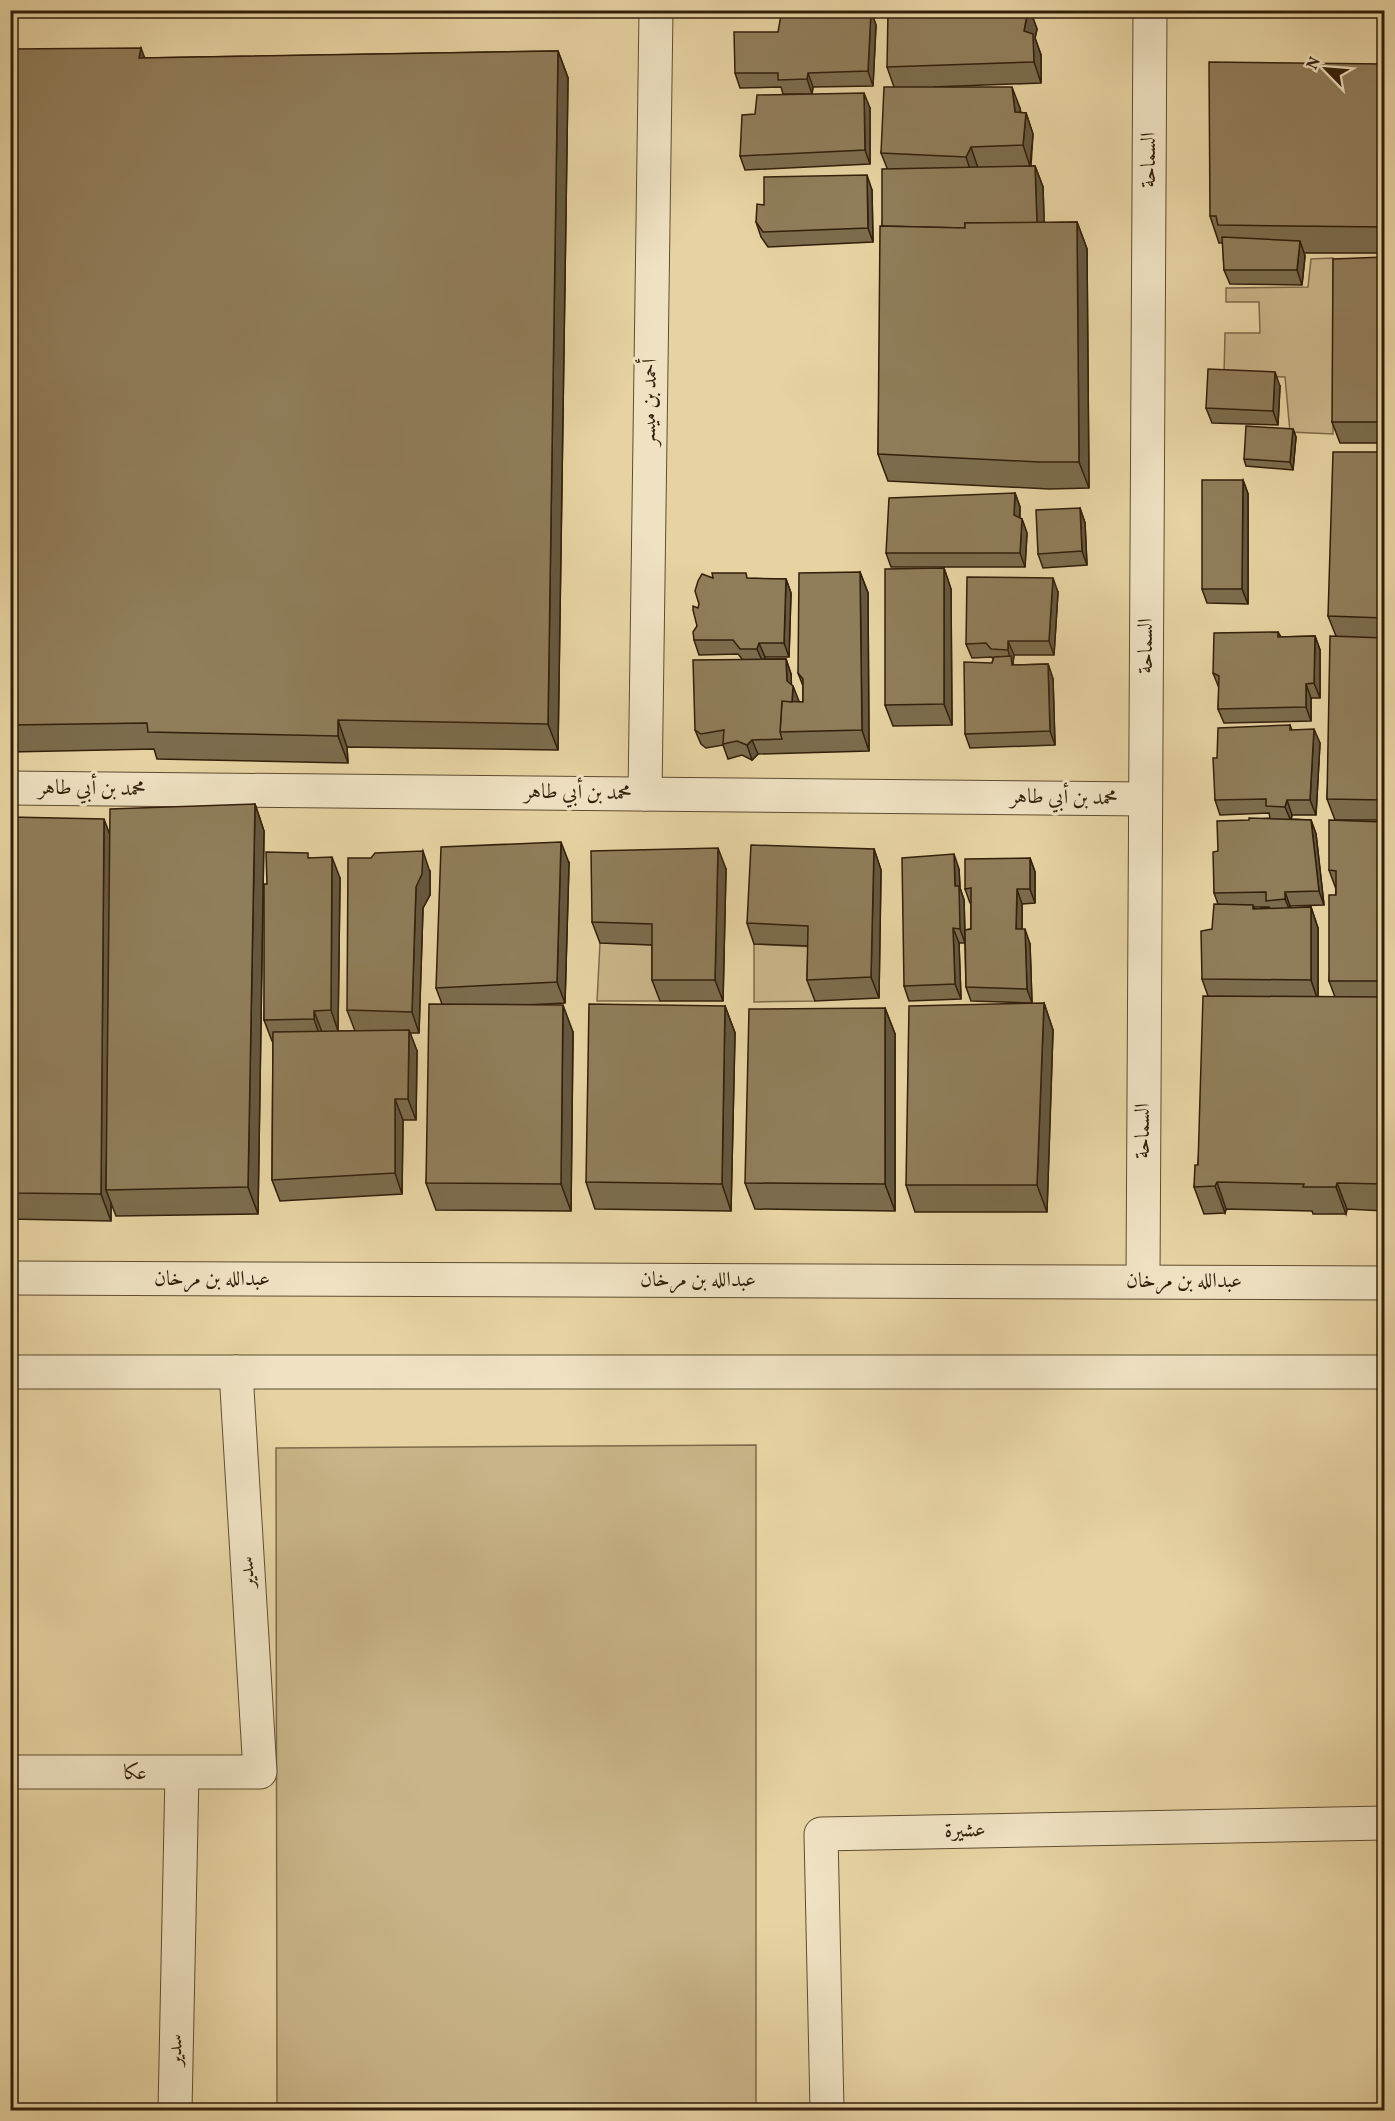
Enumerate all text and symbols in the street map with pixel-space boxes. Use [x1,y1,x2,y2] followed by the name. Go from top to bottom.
[1296,39,1356,99] north arrow
[1302,53,1327,73] text: N
[1135,132,1164,188] street label: السماحة
[633,358,665,448] street label: أحمد بن ميسر
[1132,618,1161,674] street label: السماحة
[36,772,146,805] street label: محمد بن أبي طاهر
[522,776,632,809] street label: محمد بن أبي طاهر
[1008,781,1118,814] street label: محمد بن أبي طاهر
[1129,1103,1158,1159] street label: السماحة
[154,1265,270,1294] street label: عبدالله بن مرخان
[640,1266,756,1295] street label: عبدالله بن مرخان
[1126,1267,1242,1296] street label: عبدالله بن مرخان
[233,1555,263,1591] street label: سدير
[123,1759,147,1788] street label: عكا
[944,1816,986,1846] street label: عشيرة
[161,2034,191,2068] street label: سدير

